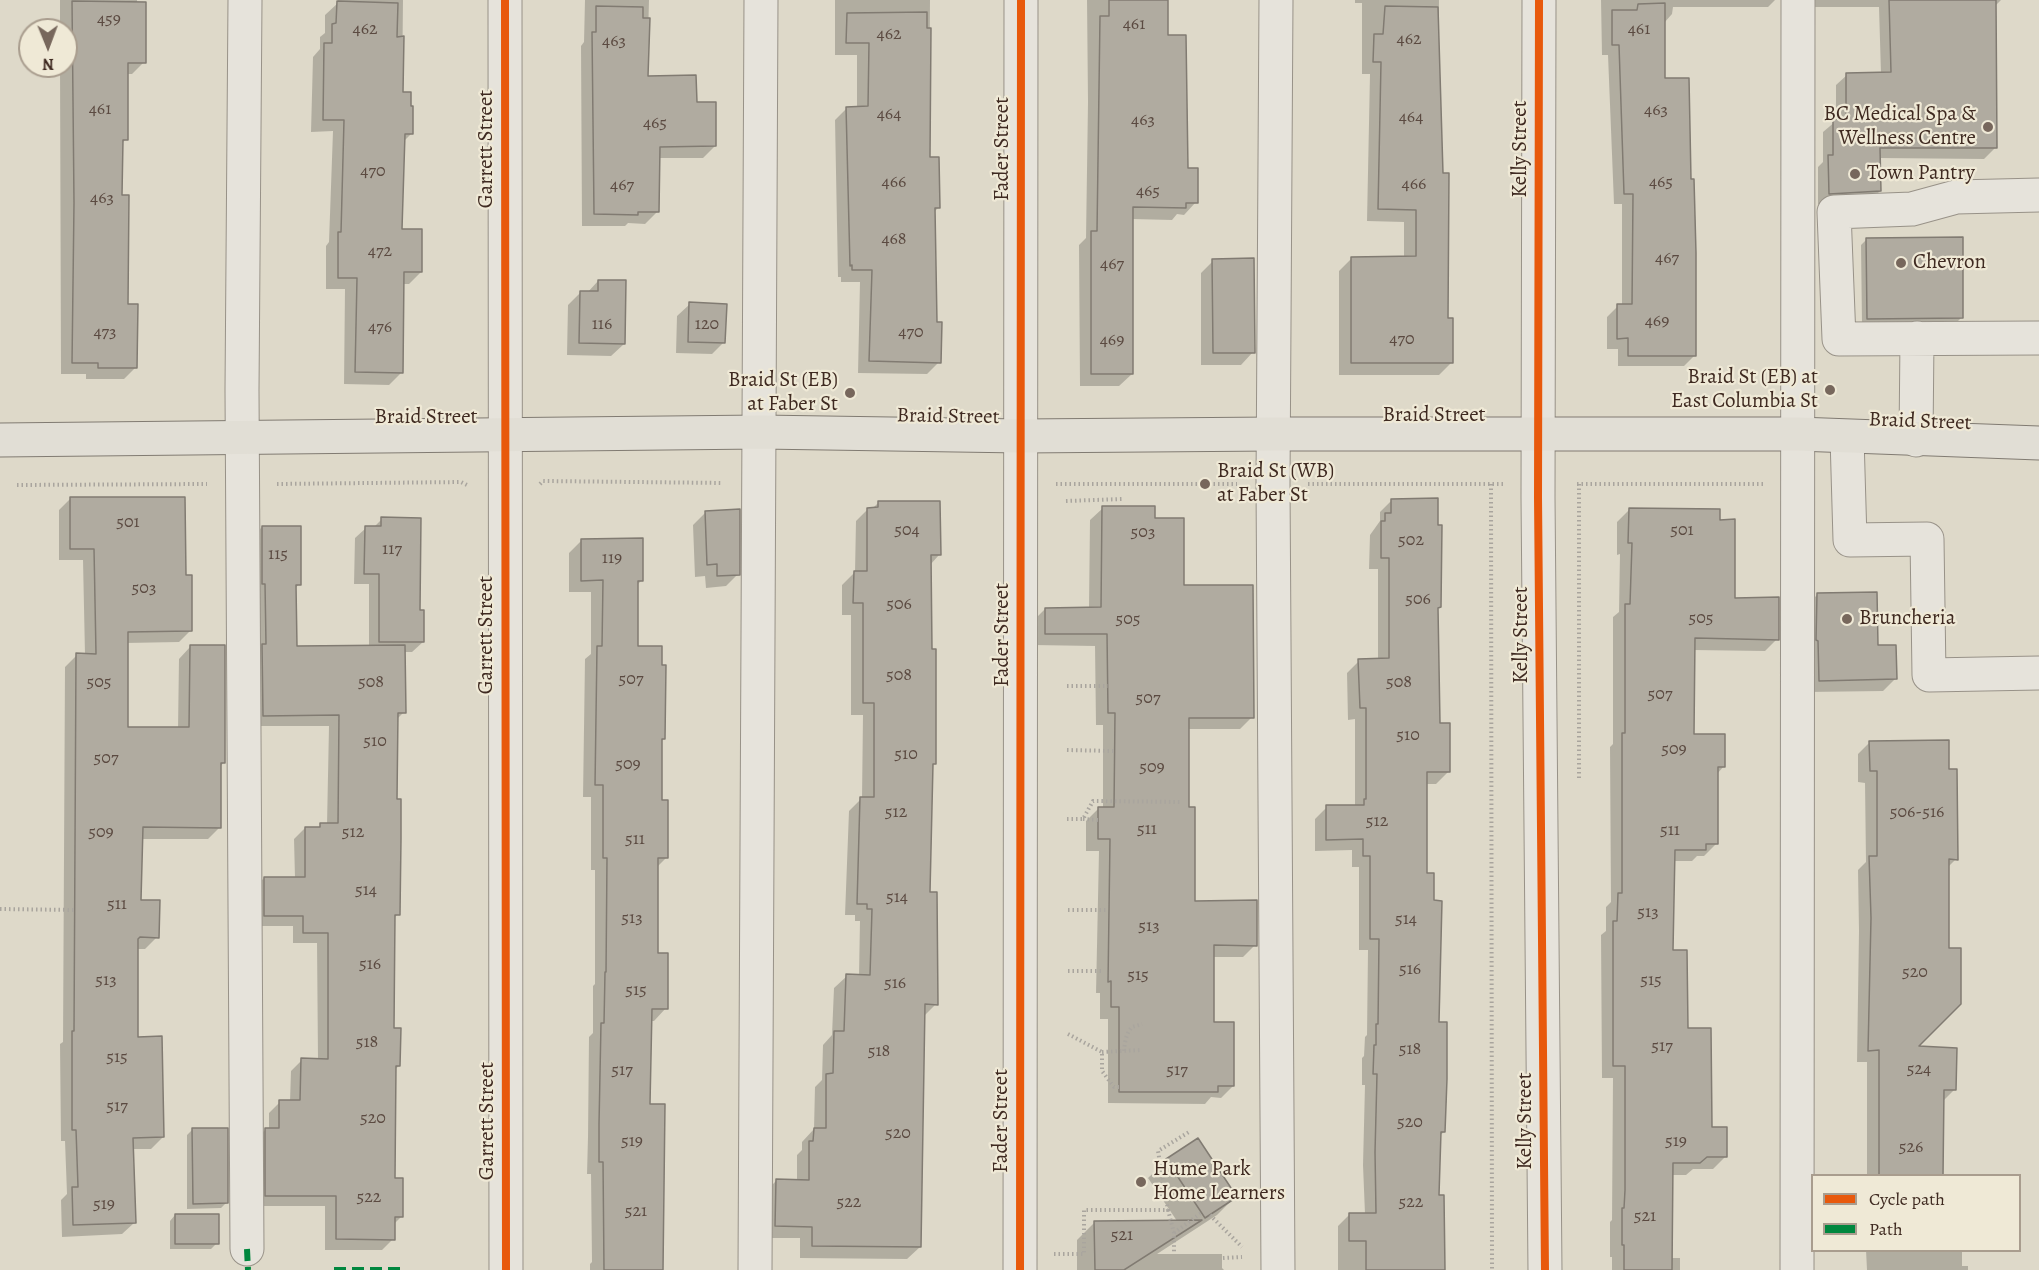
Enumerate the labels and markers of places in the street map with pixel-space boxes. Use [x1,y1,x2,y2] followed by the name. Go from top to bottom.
[1824,102,1976,152] place label: BC Medical Spa & Wellness Centre
[1981,120,1995,134] marker: BC Medical Spa & Wellness Centre
[1867,161,1975,187] place label: Town Pantry
[1848,167,1862,181] marker: Town Pantry
[1913,250,1986,276] place label: Chevron
[1894,256,1908,270] marker: Chevron
[1671,365,1818,415] place label: Braid St (EB) at East Columbia St
[728,368,838,418] place label: Braid St (EB) at Faber St
[1823,383,1837,397] marker: Braid St (EB) at East Columbia St
[843,386,857,400] marker: Braid St (EB) at Faber St
[1217,459,1334,509] place label: Braid St (WB) at Faber St
[1198,477,1212,491] marker: Braid St (WB) at Faber St
[1859,606,1956,632] place label: Bruncheria
[1840,612,1854,626] marker: Bruncheria
[1153,1157,1285,1207] place label: Hume Park Home Learners
[1134,1175,1148,1189] marker: Hume Park Home Learners

